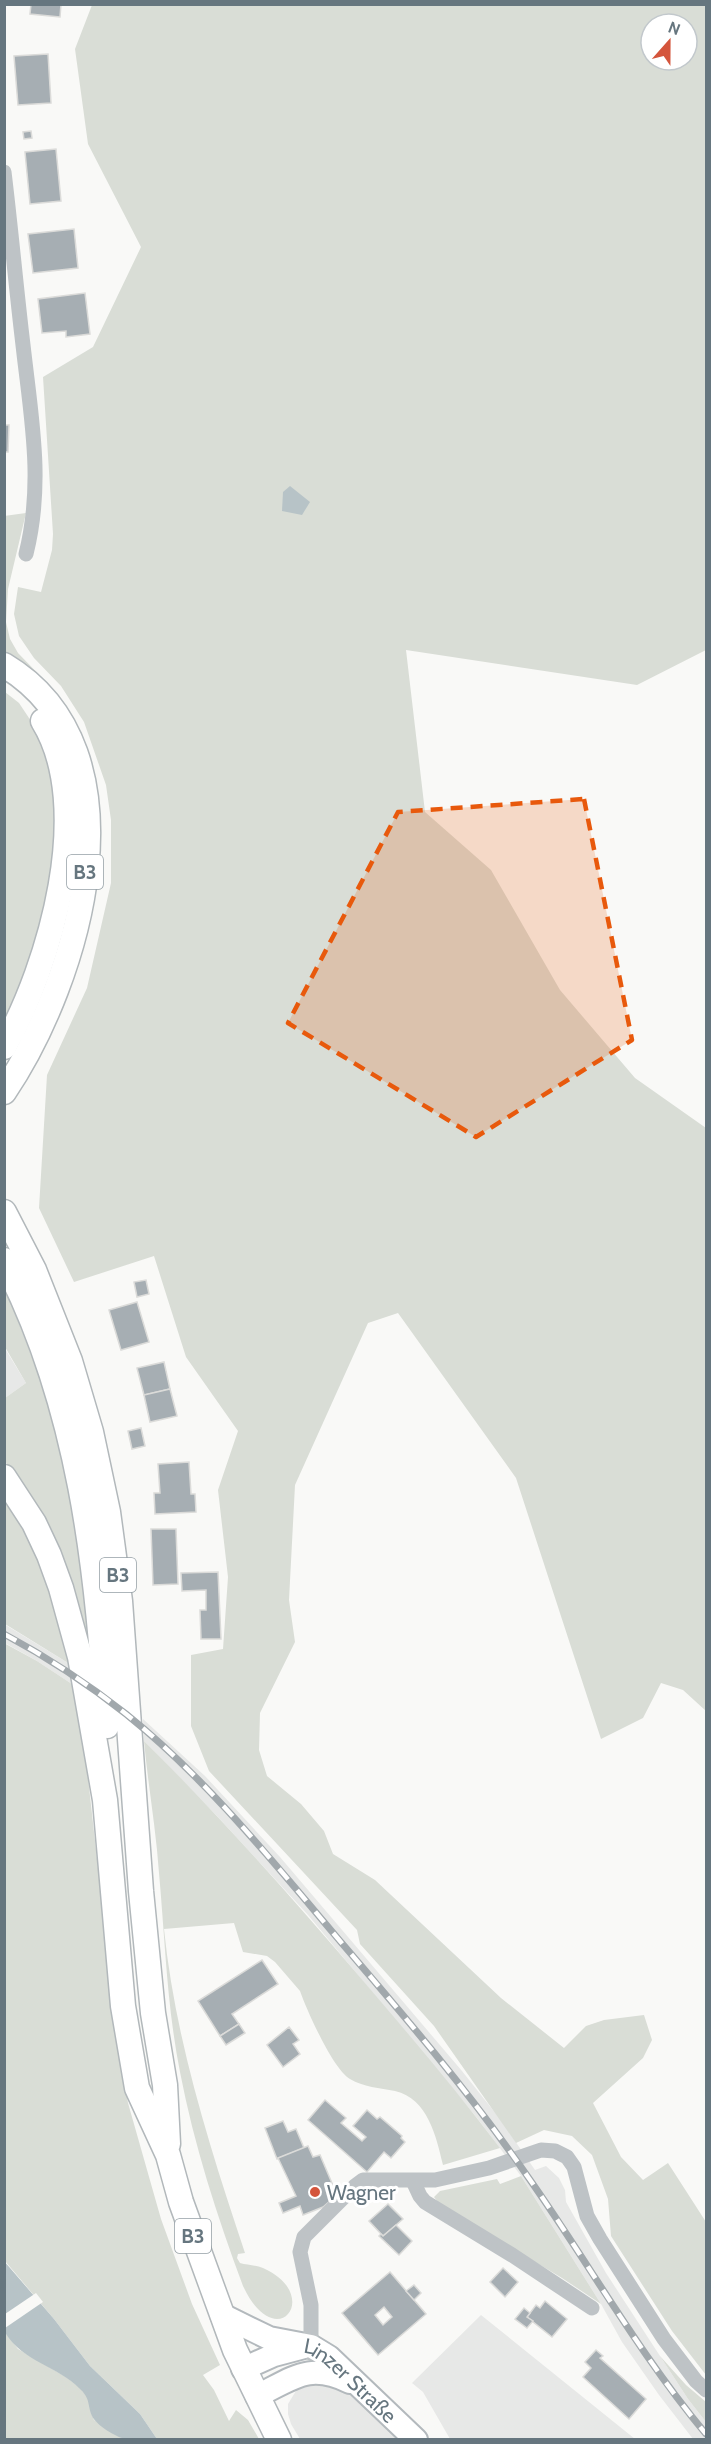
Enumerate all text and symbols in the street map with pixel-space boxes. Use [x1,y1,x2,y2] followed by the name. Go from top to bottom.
[639,12,699,72] north arrow
[666,18,683,39] text: N
[67,855,103,889] road number: B3
[100,1558,136,1592] road number: B3
[327,2180,396,2205] place label: Wagner
[308,2185,322,2199] marker: Wagner
[175,2219,211,2253] road number: B3
[302,2332,402,2428] street label: Linzer Straße

